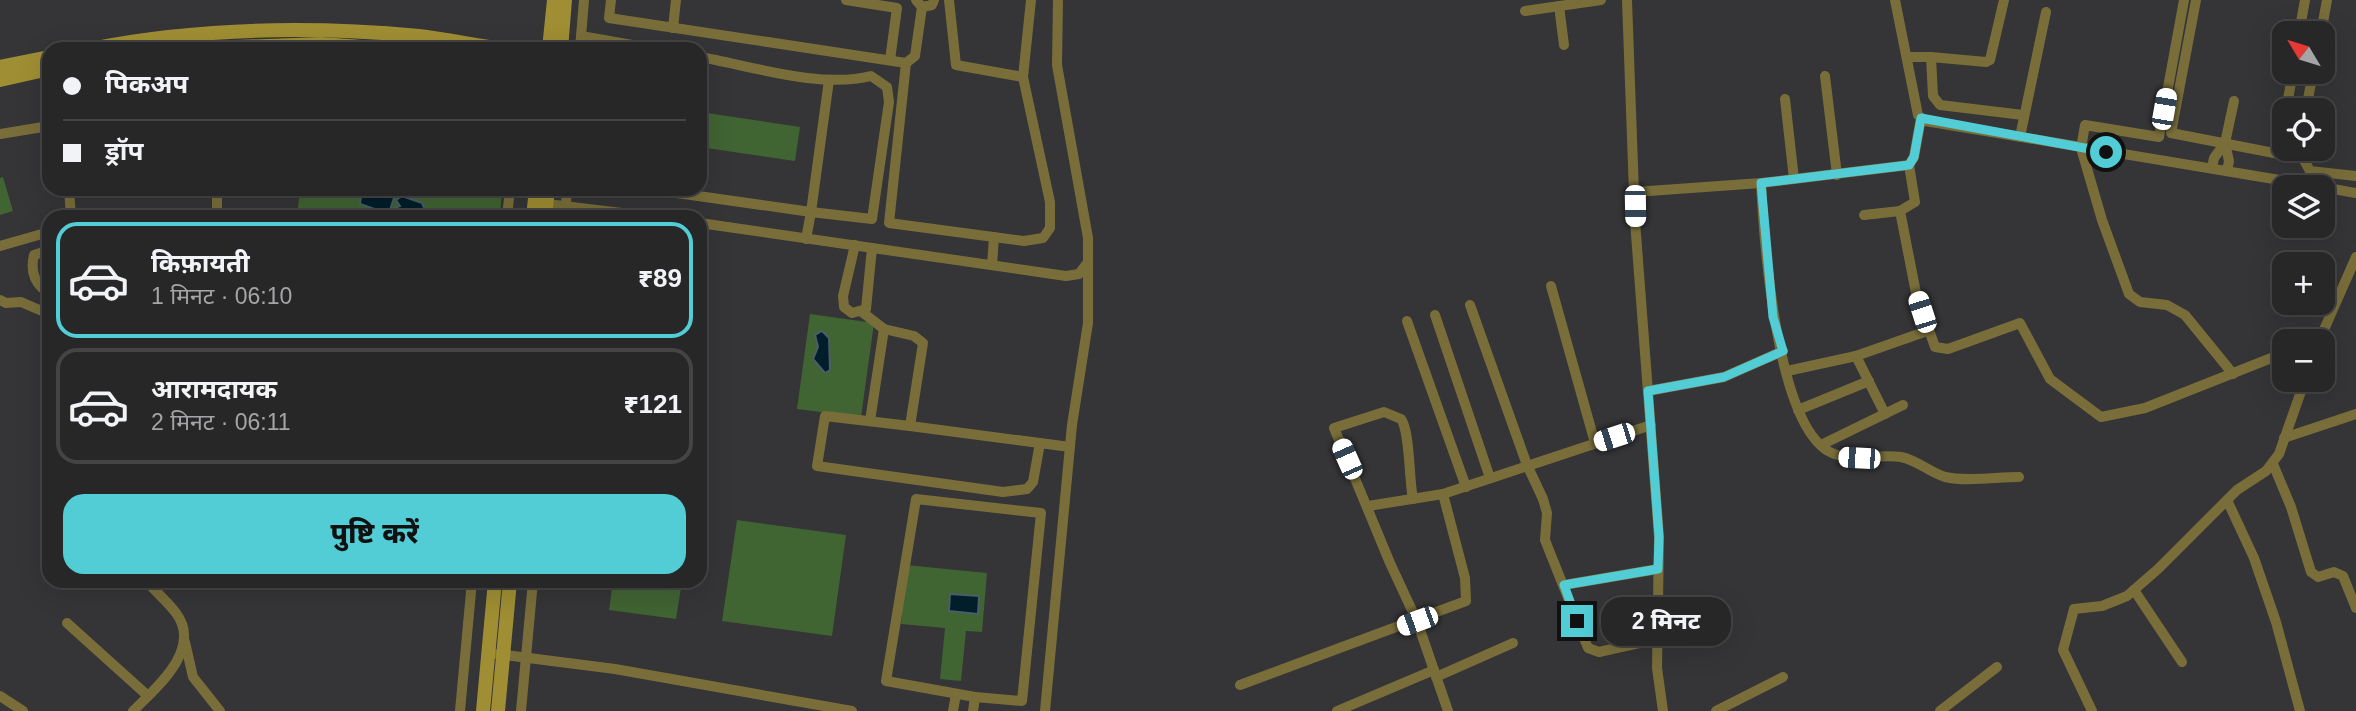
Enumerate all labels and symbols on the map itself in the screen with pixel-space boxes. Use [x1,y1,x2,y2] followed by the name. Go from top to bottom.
[2272,21,2334,84] north arrow
[2151,86,2178,132] car
[2090,136,2122,168] route start
[1625,185,1646,227] car
[1906,289,1939,335] car
[1591,421,1638,453] car
[1329,436,1366,482] car
[1838,446,1881,470] car
[1602,596,1731,646] callout: 2 मिनट
[1394,604,1441,638] car
[1561,605,1593,637] route end

